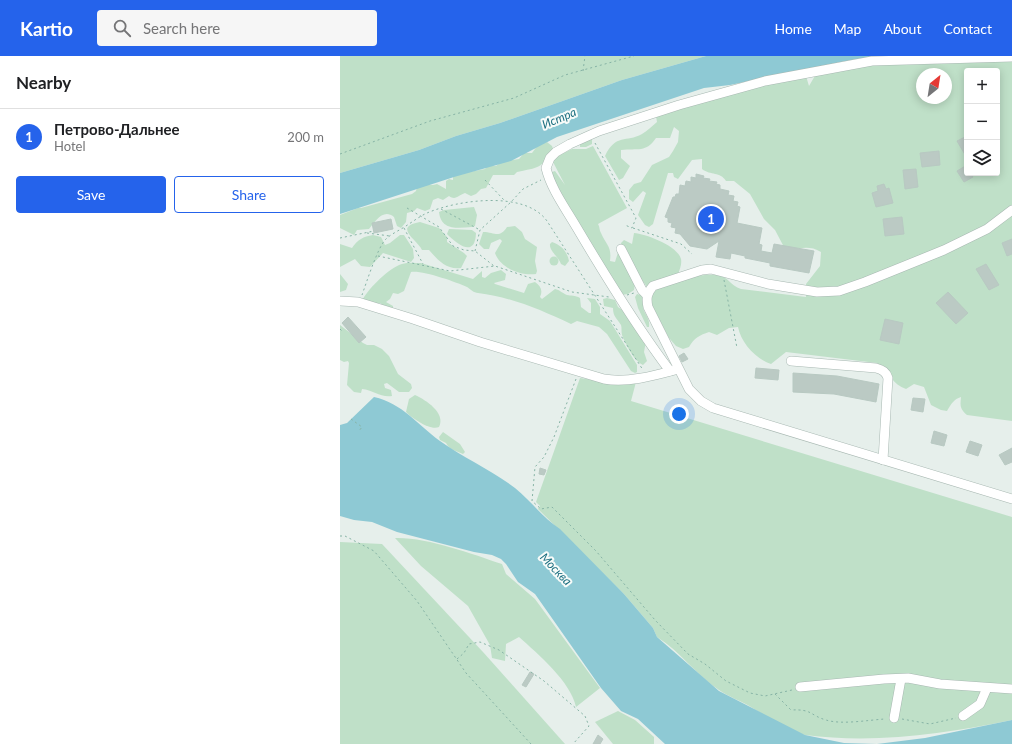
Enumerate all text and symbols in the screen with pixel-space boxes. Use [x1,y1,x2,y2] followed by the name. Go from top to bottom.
[97,10,377,46] search box
[20,17,73,40] text: Kartio
[111,17,133,39] icon: search
[143,19,220,37] text: Search here
[774,20,812,37] text: Home
[834,20,861,37] text: Map
[883,20,921,37] text: About
[943,20,992,37] text: Contact
[916,68,952,104] north arrow
[964,68,1000,176] map controls
[964,68,1000,104] button: +
[16,72,71,93] text: Nearby
[540,104,578,132] water label: Истра
[964,104,1000,140] button: −
[54,120,179,138] text: Петрово-Дальнее
[25,129,33,145] text: 1
[287,129,324,145] text: 200 m
[54,138,86,154] text: Hotel
[964,140,1000,176] button: layers
[16,176,166,213] button: Save
[174,176,324,213] button: Share
[698,204,724,234] pin: 1
[669,404,689,424] your location
[537,550,575,588] water label: Москва

